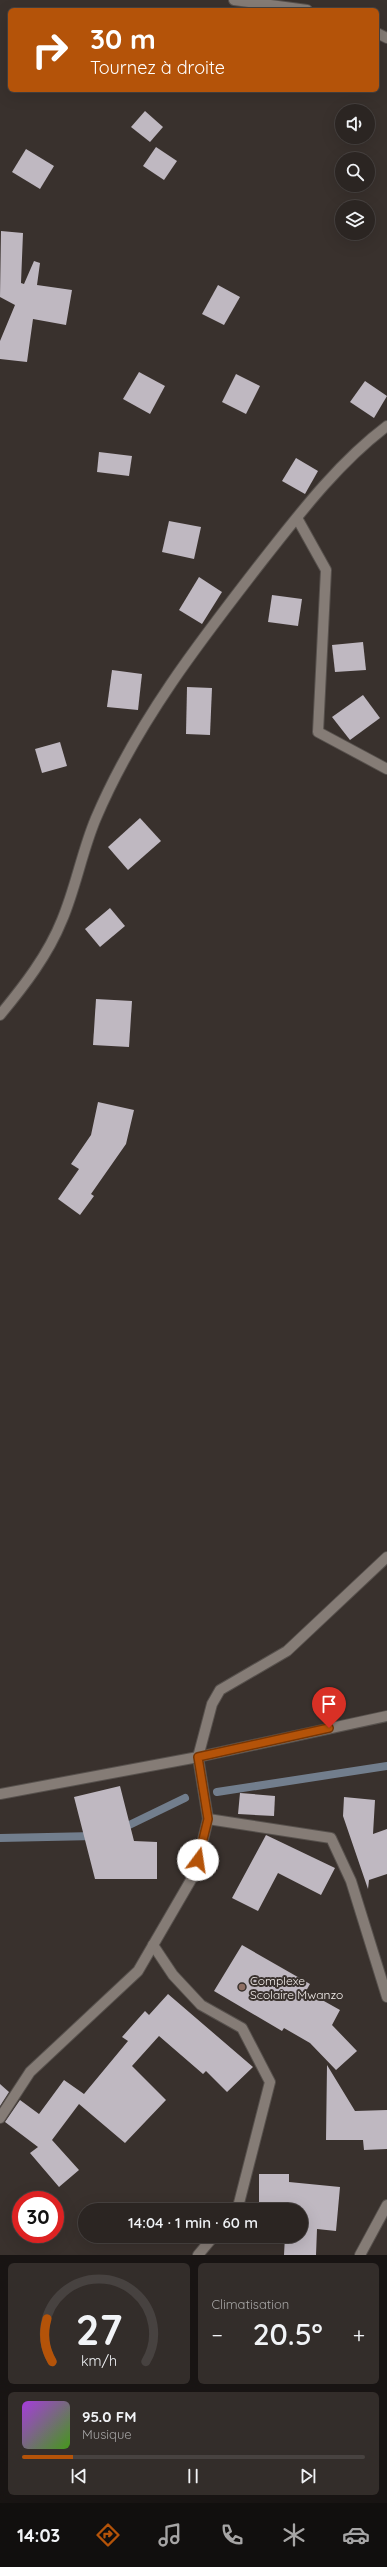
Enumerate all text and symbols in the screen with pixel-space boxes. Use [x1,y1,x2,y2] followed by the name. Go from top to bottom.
[90,21,156,56] text: 30 m
[24,24,76,76] icon: right
[90,56,225,79] text: Tournez à droite
[335,104,375,240] map controls
[335,104,375,144] button: sound
[335,152,375,192] button: search
[335,200,375,240] button: layers
[312,1687,346,1728] pin
[318,1693,340,1715] icon: arrive
[177,1839,219,1881] position arrow
[250,1973,343,2002] place label: Complexe Scolaire Mwanzo
[237,1982,247,1992] marker: Complexe Scolaire Mwanzo
[12,2191,64,2243] speed limit sign: 30
[128,2213,258,2232] text: 14:04 · 1 min · 60 m
[212,2296,289,2312] text: Climatisation
[75,2302,122,2354] text: 27
[253,2315,323,2353] text: 20.5°
[212,2321,223,2349] text: −
[353,2321,365,2349] text: +
[81,2351,117,2369] text: km/h
[82,2407,136,2426] text: 95.0 FM
[82,2426,132,2442] text: Musique
[68,2465,90,2487] icon: previous
[182,2465,204,2487] icon: pause
[297,2465,319,2487] icon: next
[94,2521,122,2549] icon: directions
[156,2521,184,2549] icon: music
[218,2521,246,2549] icon: phone
[280,2521,308,2549] icon: climate
[342,2521,370,2549] icon: car
[17,2524,60,2547] text: 14:03

